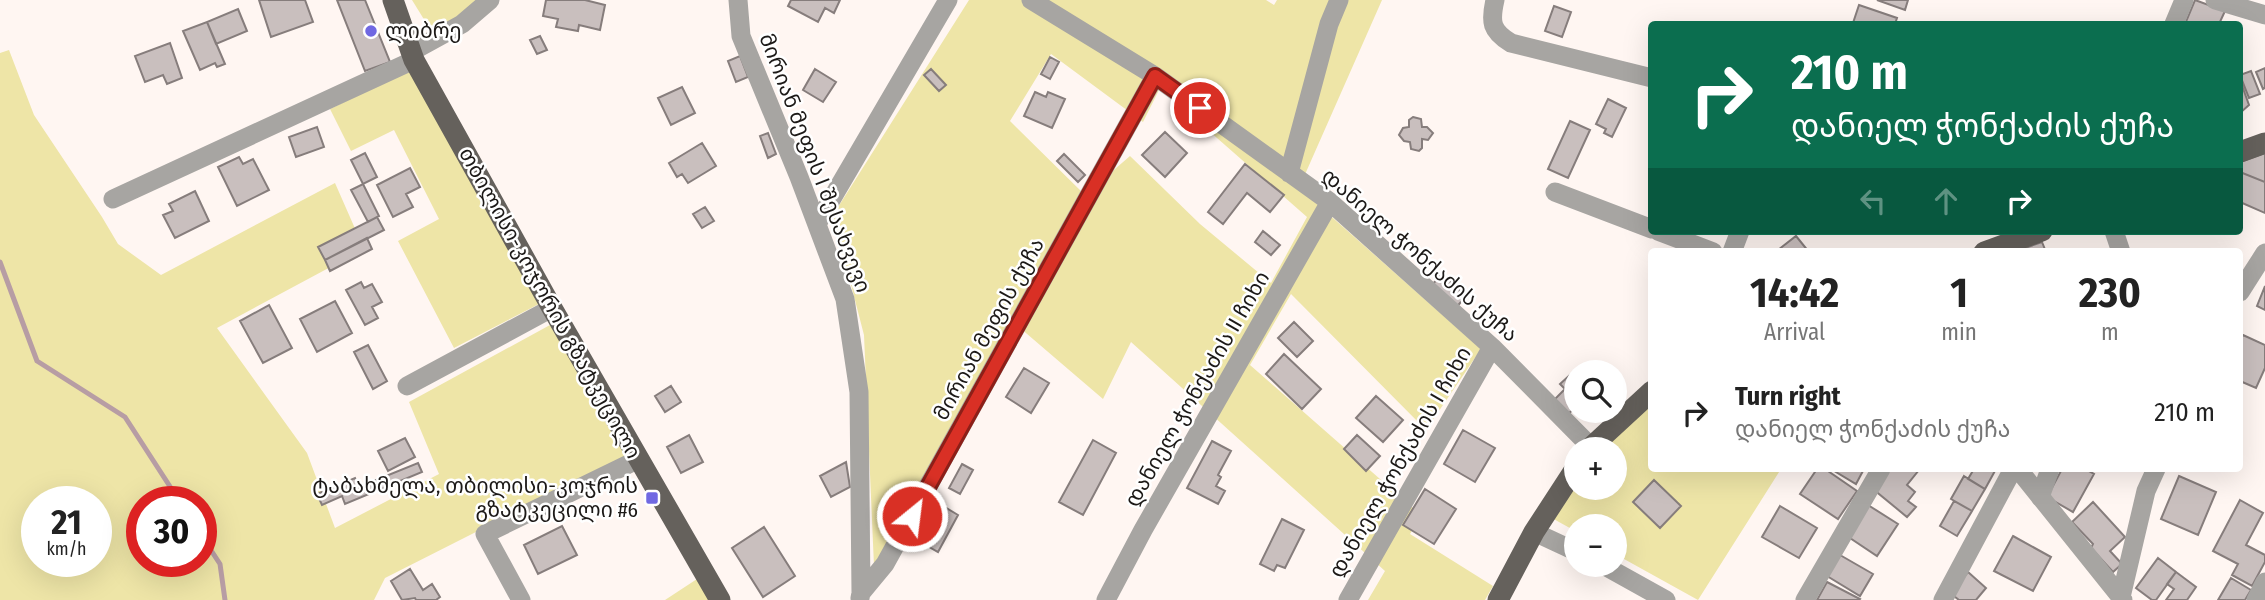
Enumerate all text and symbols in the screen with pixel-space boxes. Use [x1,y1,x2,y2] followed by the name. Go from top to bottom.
[385,18,462,44] place label: ლიბრე
[363,23,379,39] marker: ლიბრე
[754,30,876,296] street label: მირიან მეფის I შესახვევი
[1791,43,1908,102] text: 210 m
[1676,49,1767,140] icon: right
[1170,78,1230,138] pin
[1181,89,1219,127] icon: arrive
[1791,107,2174,145] text: დანიელ ჭონქაძის ქუჩა
[453,143,647,463] street label: თბილისი-კოჯორის გზატკეცილი
[1317,163,1523,347] street label: დანიელ ჭონქაძის ქუჩა
[1854,182,1892,220] icon: left
[1927,182,1965,220] icon: ahead
[2000,182,2038,220] icon: right
[928,233,1050,425] street label: მირიან მეფის ქუჩა
[1119,267,1275,511] street label: დანიელ ჭონქაძის II ჩიხი
[1750,268,1839,318] text: 14:42
[1950,268,1968,318] text: 1
[2079,268,2141,318] text: 230
[1764,318,1825,346] text: Arrival
[1941,318,1977,346] text: min
[2101,318,2119,346] text: m
[1323,342,1477,582] street label: დანიელ ჭონქაძის I ჩიხი
[1564,360,1627,577] map controls
[1564,360,1627,423] button: search
[1735,381,1841,412] text: Turn right
[1676,394,1714,432] icon: right
[2154,397,2215,428] text: 210 m
[1735,415,2010,443] text: დანიელ ჭონქაძის ქუჩა
[1564,437,1627,500] button: +
[312,473,638,523] place label: ტაბახმელა, თბილისი-კოჯრის გზატკეცილი #6
[875,479,949,553] position arrow
[126,486,217,577] speed limit sign: 30
[644,490,660,506] marker: ტაბახმელა, თბილისი-კოჯრის გზატკეცილი #6
[51,501,82,543] text: 21
[1564,514,1627,577] button: −
[46,538,87,560] text: km/h

